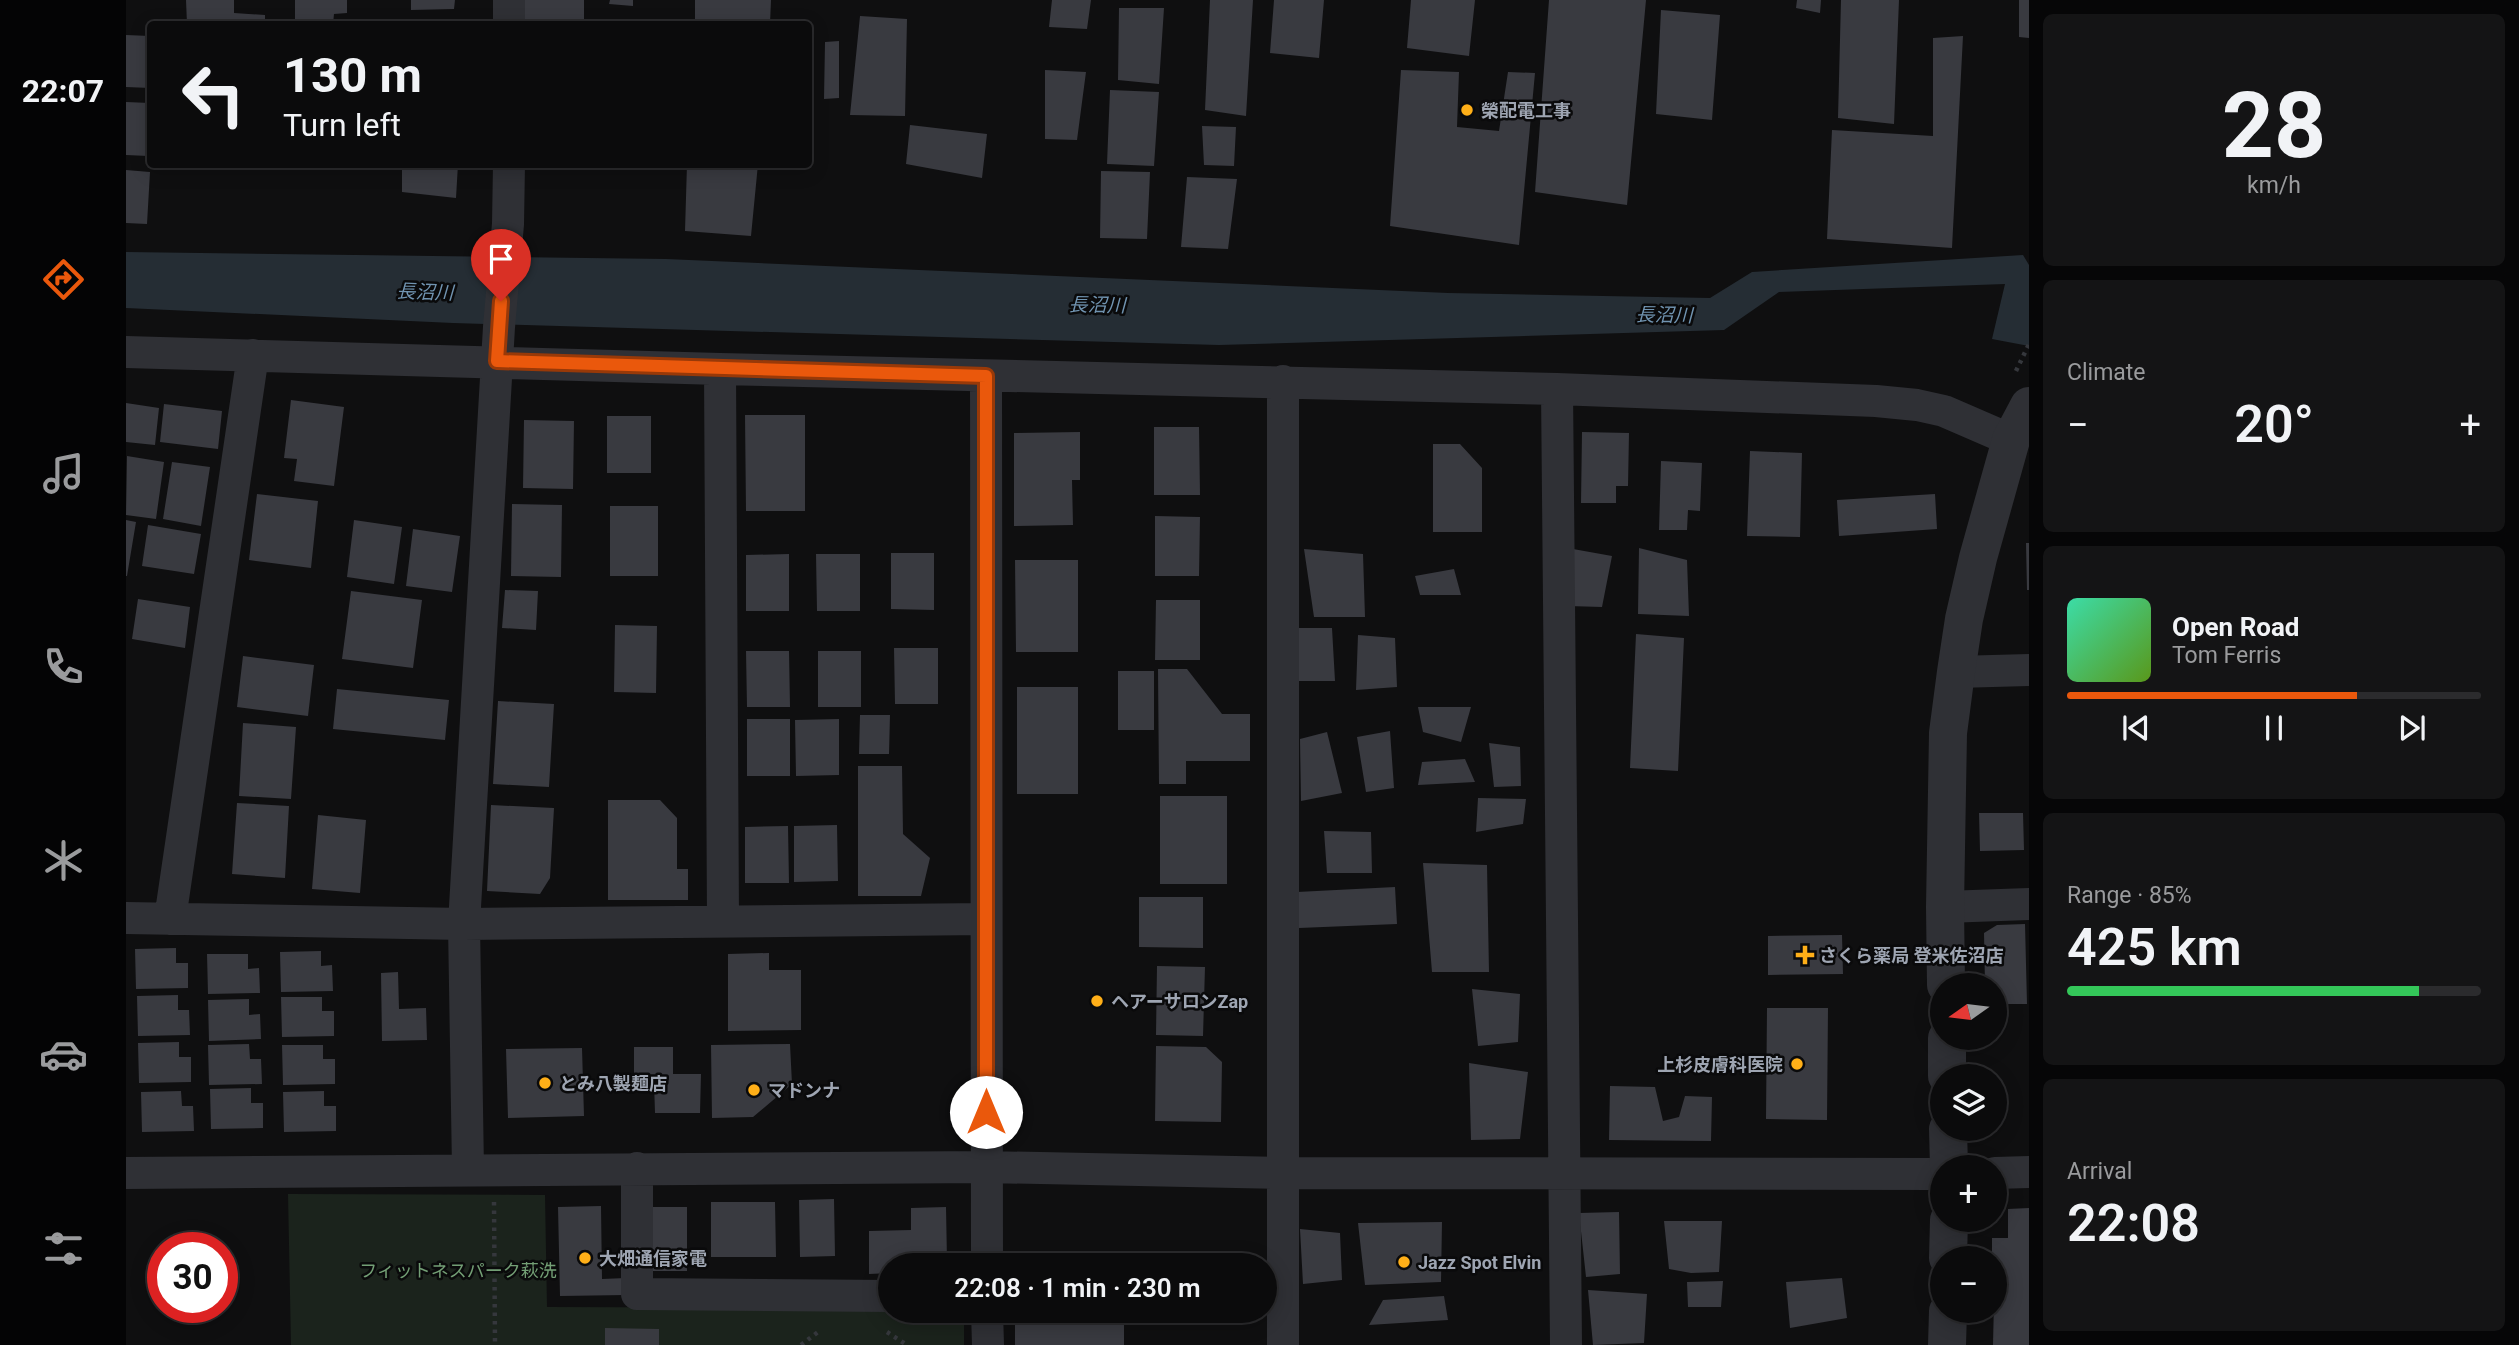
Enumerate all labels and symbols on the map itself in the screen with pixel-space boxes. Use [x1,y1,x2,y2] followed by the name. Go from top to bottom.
[1481,100,1571,121] place label: 榮配電工事
[1459,102,1475,118] marker: 榮配電工事
[471,229,531,301] pin
[396,280,456,305] water label: 長沼川
[1068,293,1128,317] water label: 長沼川
[1635,303,1695,327] water label: 長沼川
[1819,945,2003,966] place label: さくら薬局 登米佐沼店
[1797,947,1813,963] marker: さくら薬局 登米佐沼店
[1930,973,2007,1050] north arrow
[1111,991,1248,1012] place label: ヘアーサロンZap
[1089,993,1105,1009] marker: ヘアーサロンZap
[1657,1054,1783,1075] place label: 上杉皮膚科医院
[1789,1056,1805,1072] marker: 上杉皮膚科医院
[559,1073,667,1094] place label: とみ八製麺店
[537,1075,553,1091] marker: とみ八製麺店
[949,1075,1023,1149] position arrow
[768,1080,840,1101] place label: マドンナ
[746,1082,762,1098] marker: マドンナ
[147,1232,238,1323] speed limit sign: 30
[599,1248,707,1269] place label: 大畑通信家電
[577,1250,593,1266] marker: 大畑通信家電
[1418,1252,1541,1273] place label: Jazz Spot Elvin
[1396,1254,1412,1270] marker: Jazz Spot Elvin
[359,1260,557,1281] park label: フィットネスパーク萩洗

